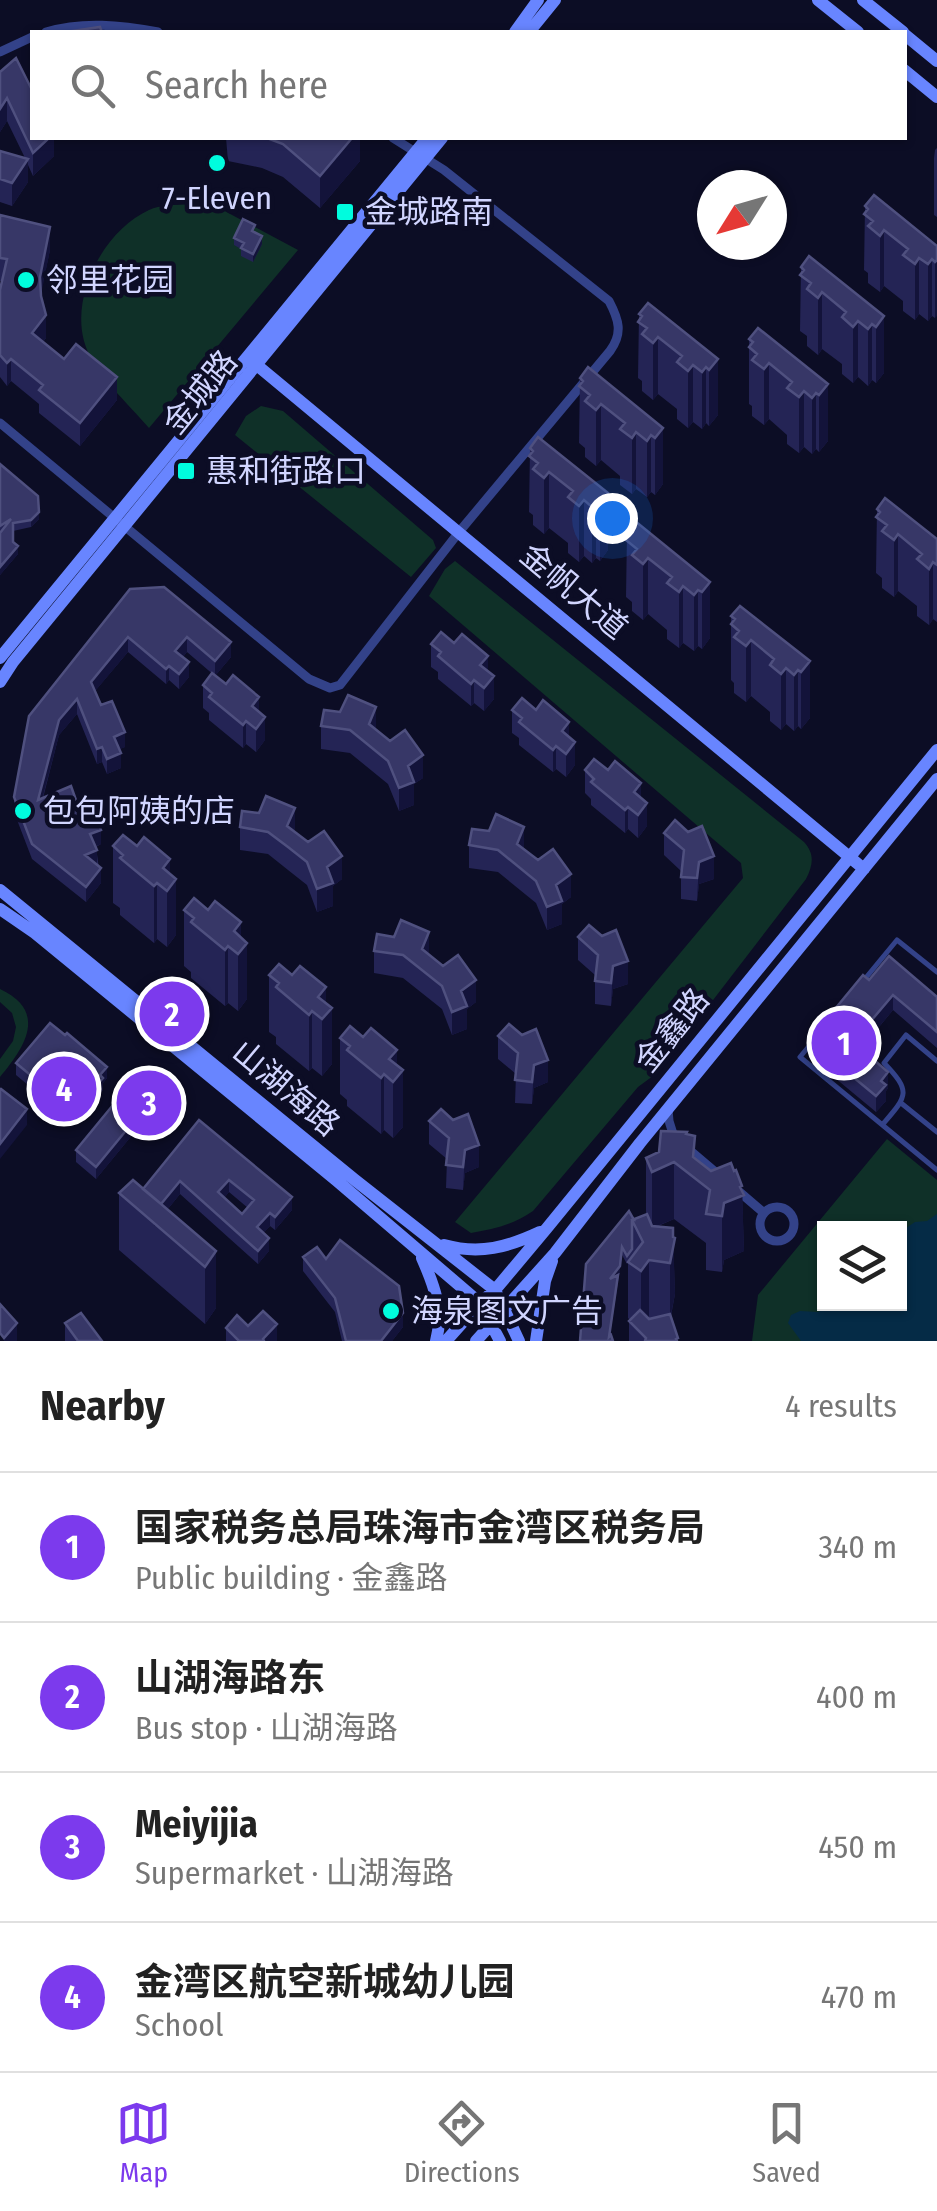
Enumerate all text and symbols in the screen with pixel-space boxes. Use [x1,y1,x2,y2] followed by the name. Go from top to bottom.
[30,30,907,140] search box
[65,58,120,113] icon: search
[145,62,328,108] text: Search here
[206,152,228,174] marker: 7-Eleven
[697,170,787,260] north arrow
[162,179,272,217] place label: 7-Eleven
[365,193,493,231] place label: 金城路南
[334,201,356,223] marker: 金城路南
[46,261,174,299] place label: 邻里花园
[15,269,37,291] marker: 邻里花园
[155,343,245,441] street label: 金城路
[206,452,366,490] place label: 惠和街路口
[175,460,197,482] marker: 惠和街路口
[587,493,638,544] your location
[513,535,635,647] street label: 金帆大道
[43,792,235,830] place label: 包包阿姨的店
[12,800,34,822] marker: 包包阿姨的店
[140,976,204,1052] pin: 2
[627,981,717,1079] street label: 金鑫路
[812,1006,876,1080] pin: 1
[225,1032,347,1144] street label: 山湖海路
[32,1052,96,1126] pin: 4
[116,1066,182,1140] pin: 3
[817,1221,907,1311] map controls
[817,1221,907,1311] button: layers
[411,1292,603,1330] place label: 海泉图文广告
[380,1300,402,1322] marker: 海泉图文广告
[40,1381,165,1431] text: Nearby
[785,1387,897,1425] text: 4 results
[135,1505,705,1551] text: 国家税务总局珠海市金湾区税务局
[66,1528,79,1566] text: 1
[818,1528,897,1566] text: 340 m
[135,1559,448,1597] text: Public building · 金鑫路
[135,1655,325,1701] text: 山湖海路东
[65,1678,80,1716] text: 2
[816,1678,897,1716] text: 400 m
[135,1709,398,1747] text: Bus stop · 山湖海路
[135,1801,258,1847] text: Meiyijia
[65,1828,80,1866] text: 3
[818,1828,897,1866] text: 450 m
[135,1854,454,1892] text: Supermarket · 山湖海路
[135,1959,515,2005] text: 金湾区航空新城幼儿园
[64,1978,81,2016] text: 4
[821,1978,897,2016] text: 470 m
[135,2006,224,2044] text: School
[116,2096,171,2189] tab: Map
[404,2096,520,2189] tab: Directions
[752,2096,821,2189] tab: Saved

